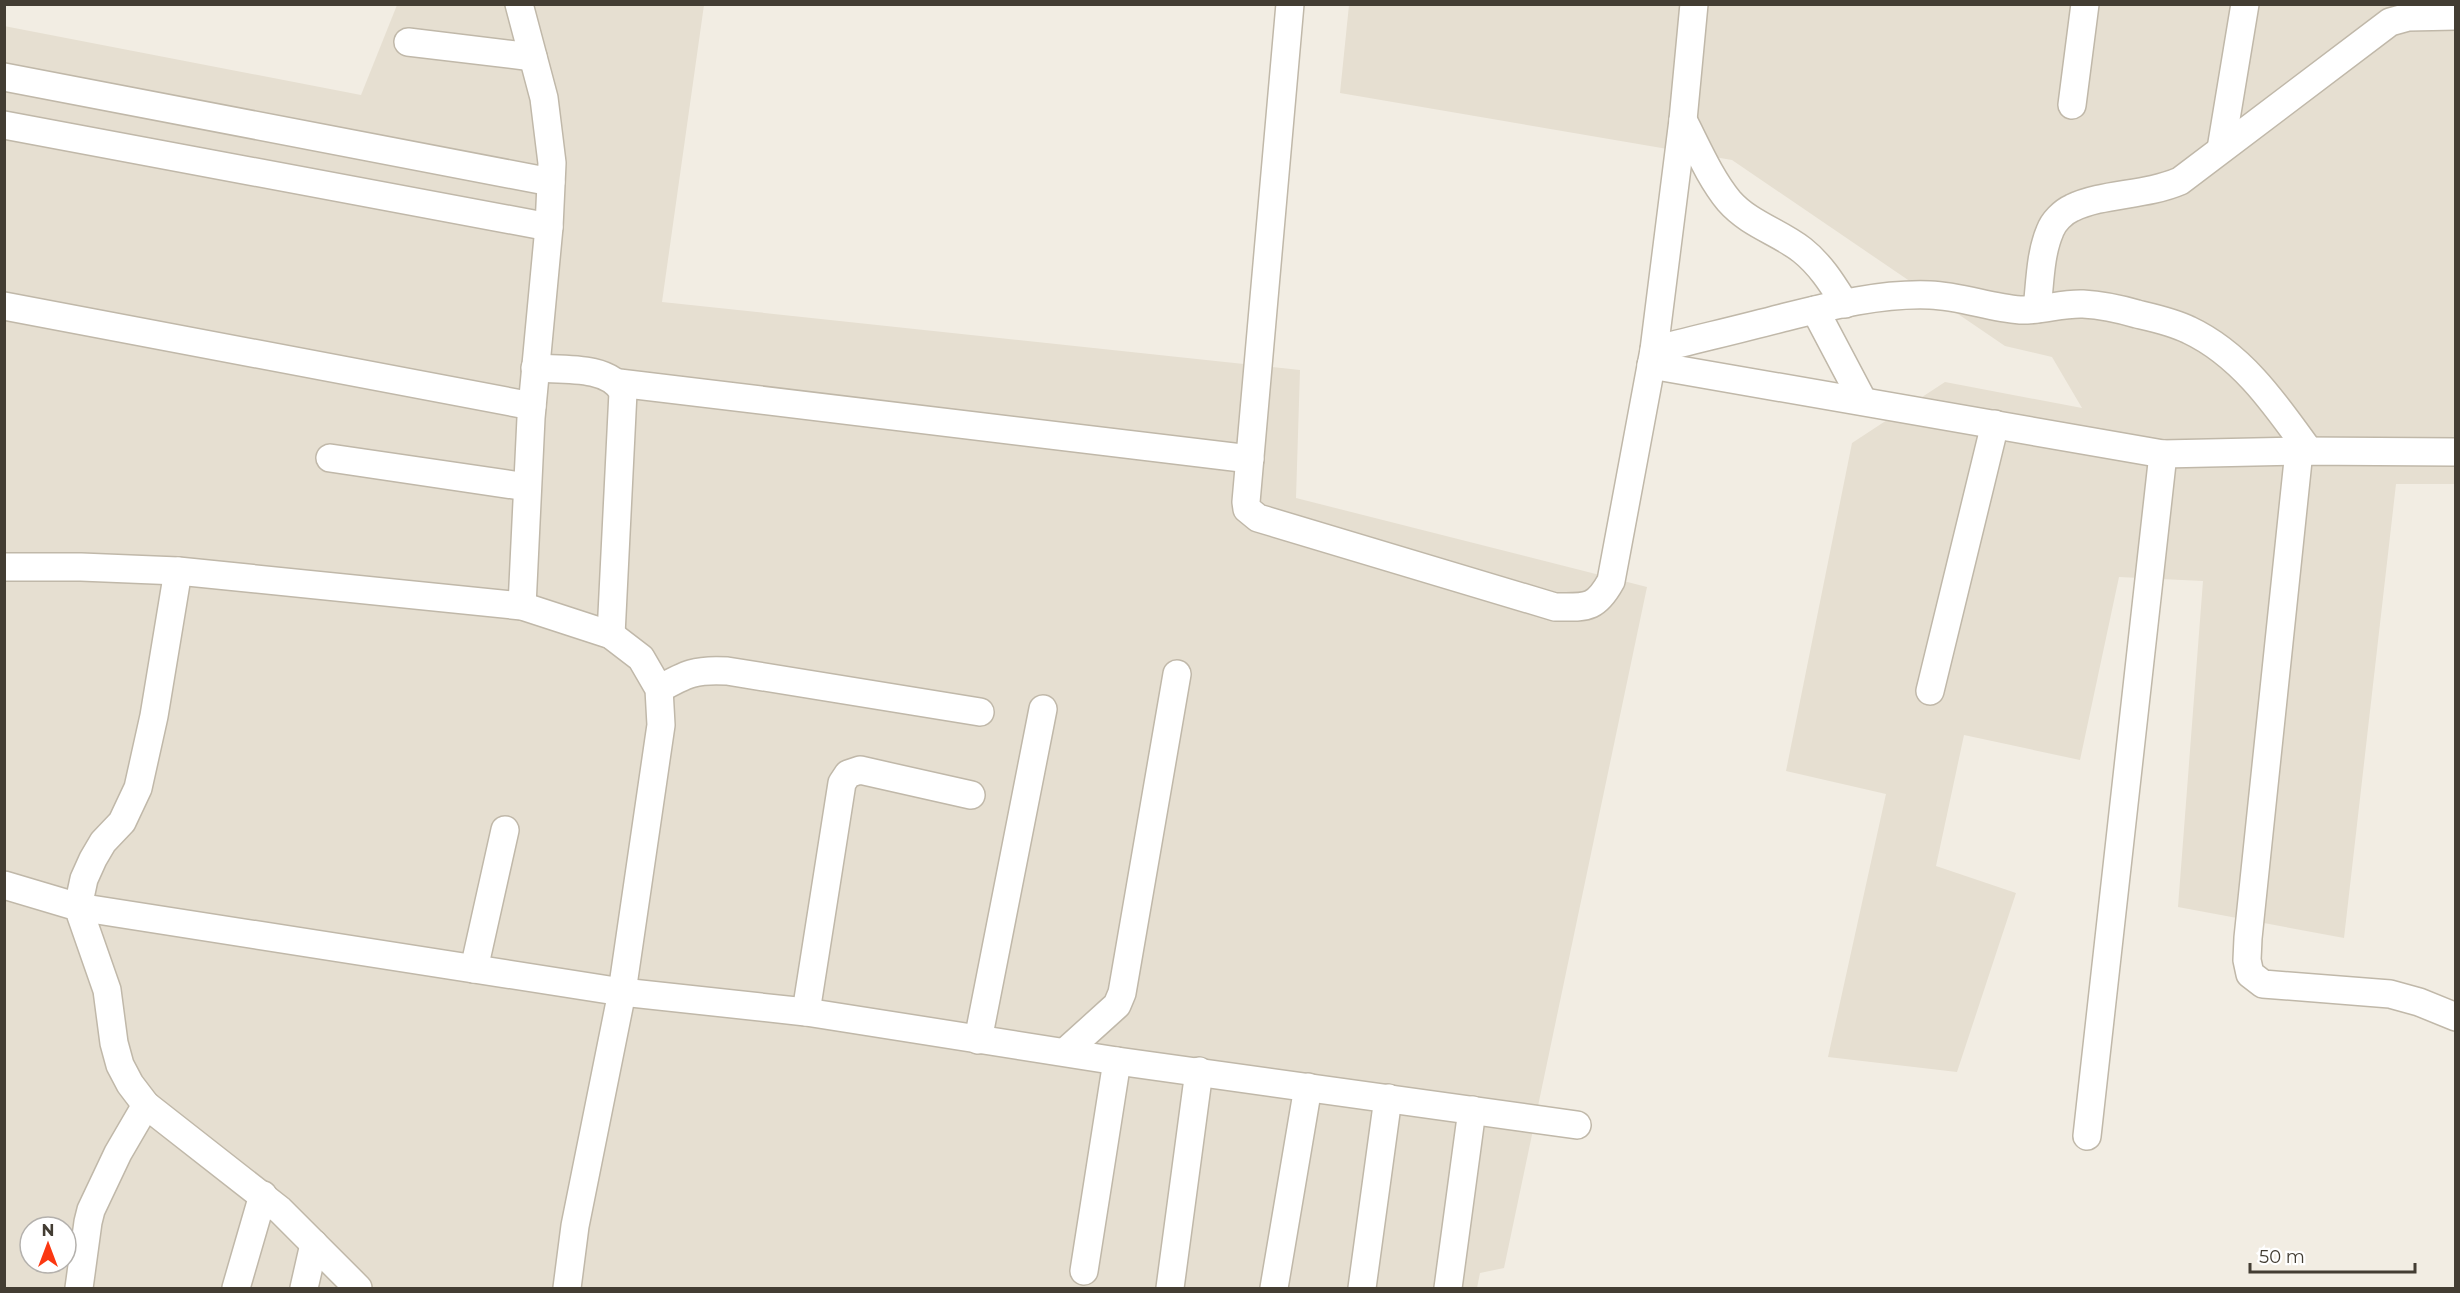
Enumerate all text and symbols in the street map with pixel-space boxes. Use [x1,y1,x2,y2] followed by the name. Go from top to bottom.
[18,1215,78,1275] north arrow
[42,1221,54,1240] text: N
[2250,1236,2415,1274] scale bar
[2259,1246,2305,1268] text: 50 m

